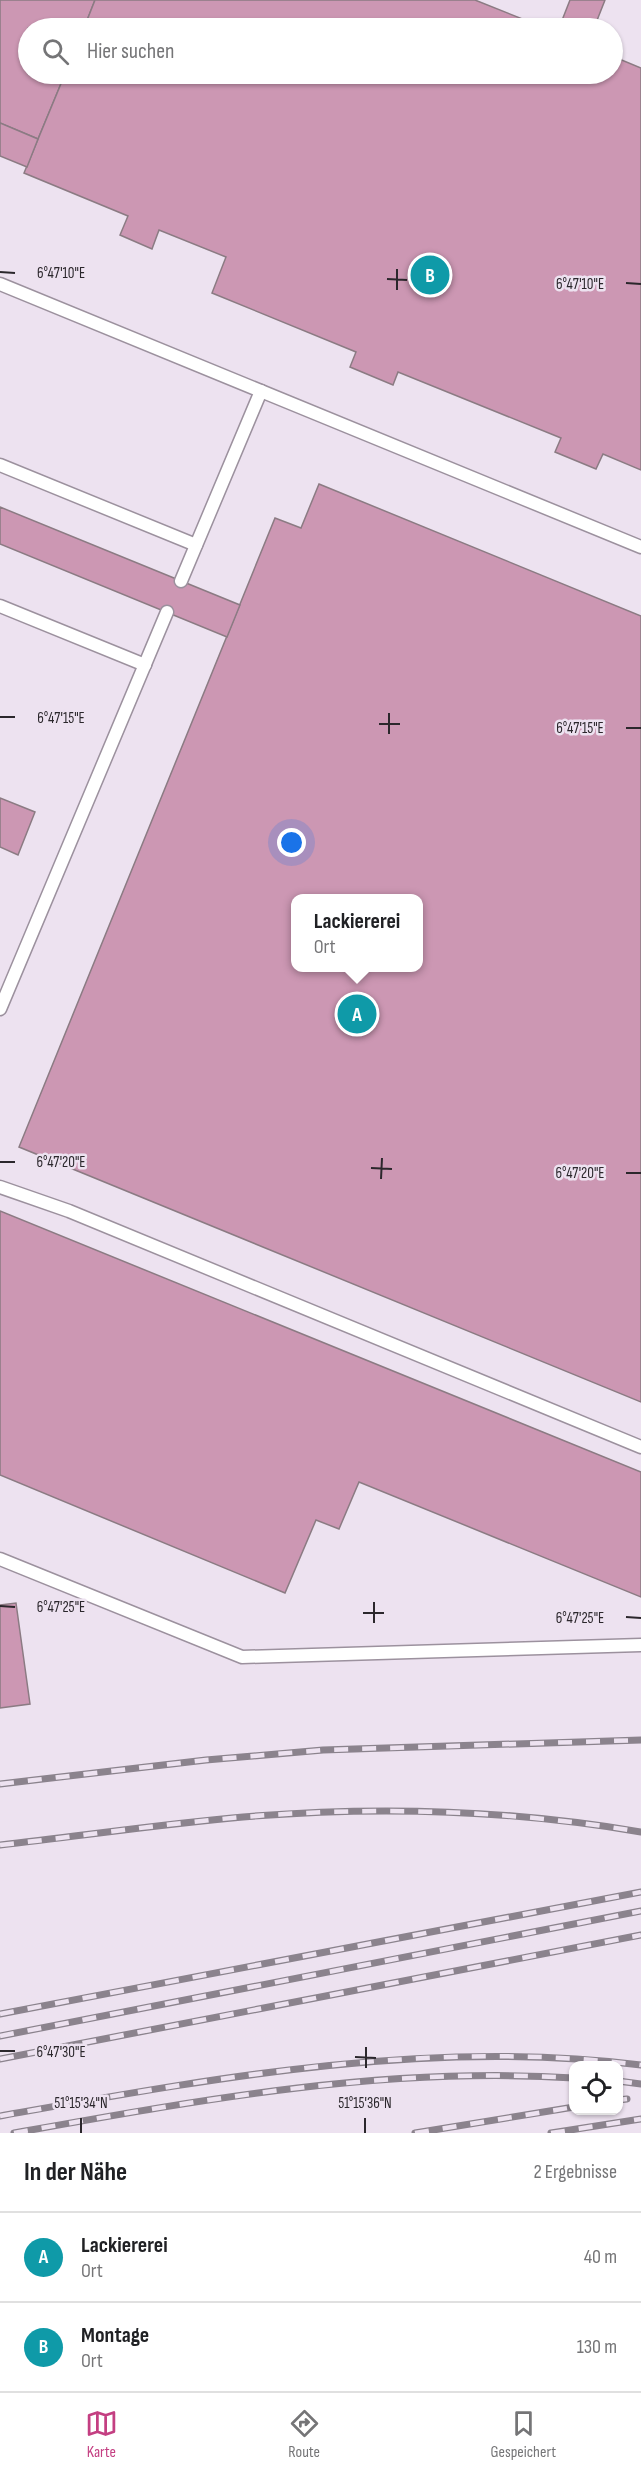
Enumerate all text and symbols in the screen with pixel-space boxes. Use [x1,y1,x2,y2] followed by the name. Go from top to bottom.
[18,18,623,84] search box
[39,35,72,68] icon: search
[87,38,175,65] text: Hier suchen
[410,252,450,298] pin: B
[37,264,85,283] text: 6°47'10"E
[556,275,604,294] text: 6°47'10"E
[37,709,85,728] text: 6°47'15"E
[556,719,604,738] text: 6°47'15"E
[277,828,306,857] your location
[291,894,423,972] popup
[314,908,400,935] text: Lackiererei
[314,935,336,959] text: Ort
[338,992,376,1036] pin: A
[36,1153,86,1172] text: 6°47'20"E
[555,1164,605,1183] text: 6°47'20"E
[37,1598,85,1617] text: 6°47'25"E
[556,1609,604,1628] text: 6°47'25"E
[36,2043,86,2062] text: 6°47'30"E
[569,2061,623,2115] map controls
[569,2061,623,2115] button: locate
[54,2094,108,2113] text: 51°15'34"N
[338,2094,392,2113] text: 51°15'36"N
[24,2157,127,2188] text: In der Nähe
[533,2160,617,2184] text: 2 Ergebnisse
[81,2232,168,2259] text: Lackiererei
[39,2245,48,2269] text: A
[584,2245,617,2269] text: 40 m
[81,2259,103,2283] text: Ort
[81,2322,149,2349] text: Montage
[39,2335,48,2359] text: B
[577,2335,617,2359] text: 130 m
[81,2349,103,2373] text: Ort
[85,2407,118,2462] tab: Karte
[288,2407,321,2462] tab: Route
[490,2407,556,2462] tab: Gespeichert

